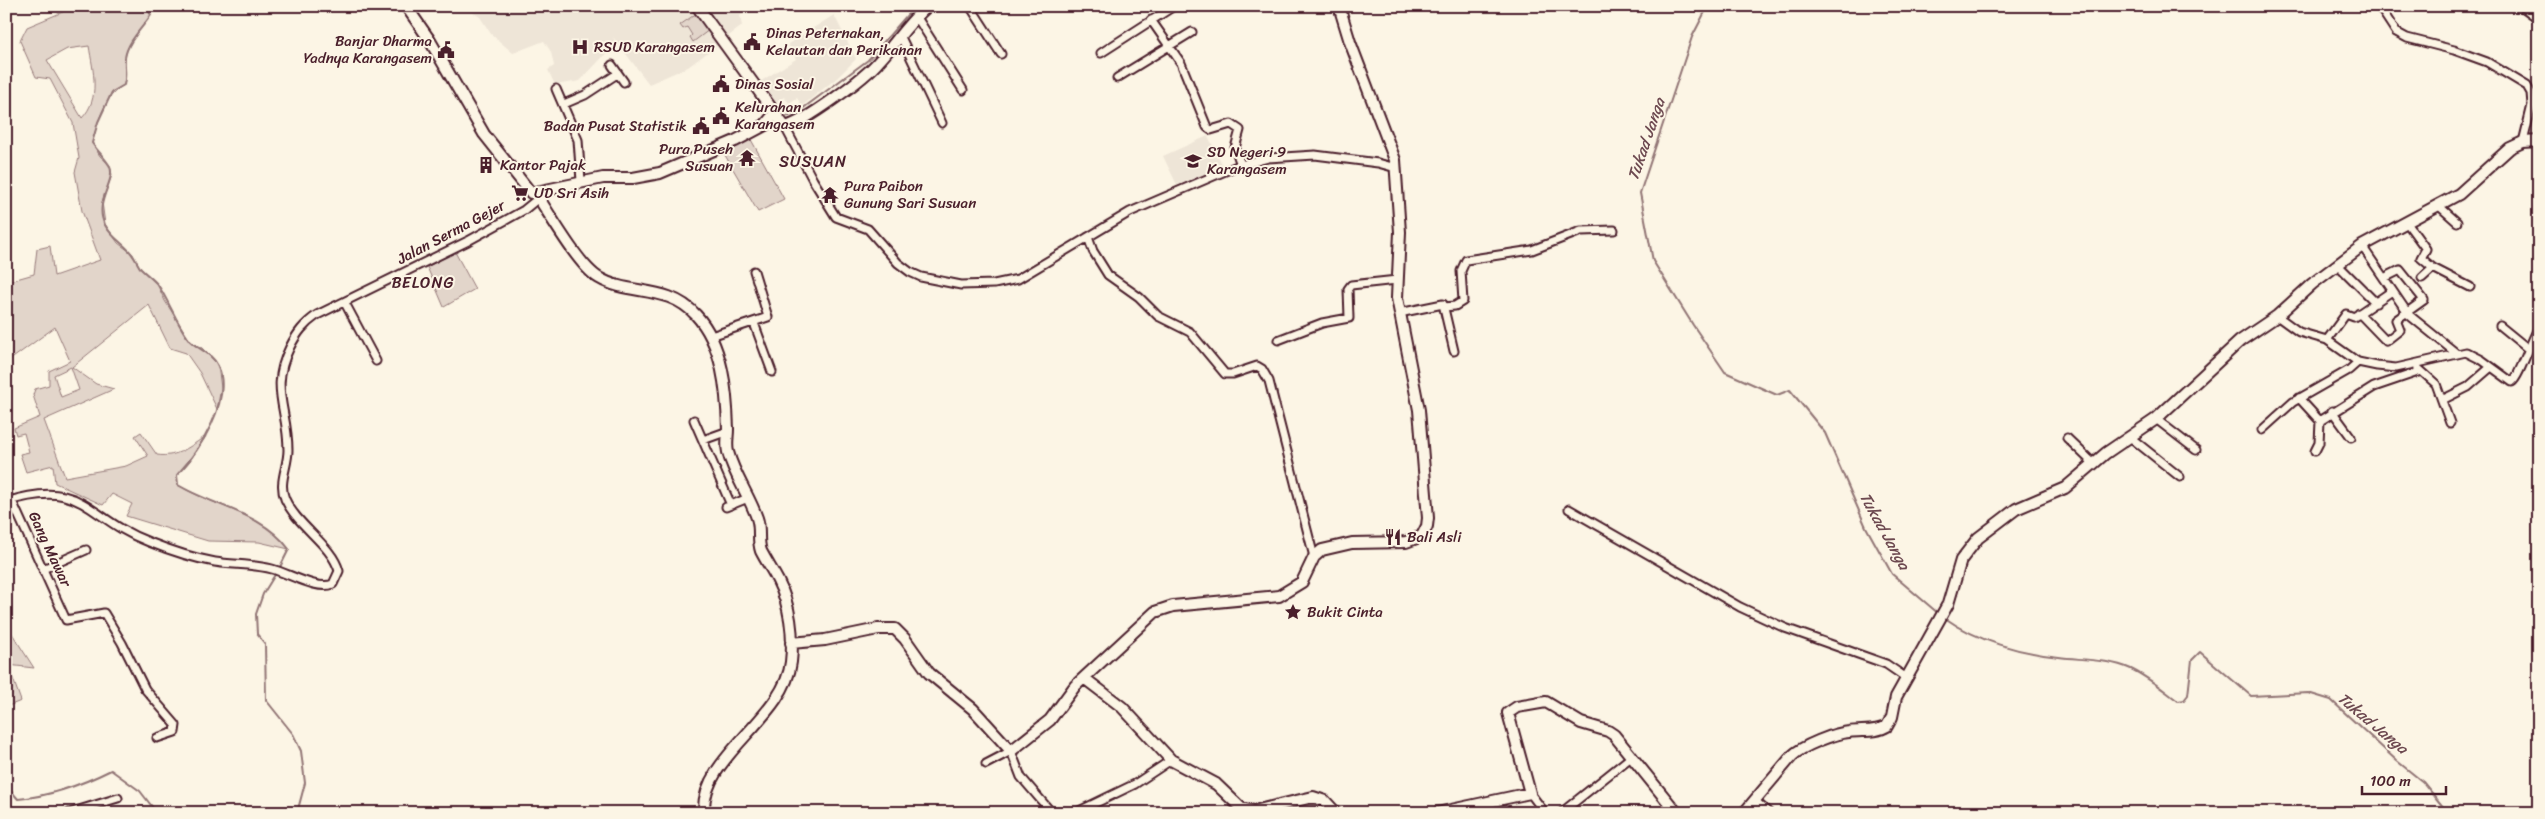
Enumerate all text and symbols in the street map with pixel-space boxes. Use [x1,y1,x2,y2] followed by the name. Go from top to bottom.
[766,20,922,63] place label: Dinas Peternakan, Kelautan dan Perikanan
[304,28,432,71] place label: Banjar Dharma Yadnya Karangasem
[742,32,762,52] public building icon: Dinas Peternakan, Kelautan dan Perikanan
[594,34,715,60] place label: RSUD Karangasem
[570,37,590,57] hospital icon: RSUD Karangasem
[436,40,456,60] public building icon: Banjar Dharma Yadnya Karangasem
[735,71,814,97] place label: Dinas Sosial
[711,74,731,94] public building icon: Dinas Sosial
[1618,92,1674,184] water label: Tukad Janga
[735,94,815,137] place label: Kelurahan Karangasem
[711,106,731,126] public building icon: Kelurahan Karangasem
[544,113,687,139] place label: Badan Pusat Statistik
[691,116,711,136] public building icon: Badan Pusat Statistik
[659,136,733,179] place label: Pura Puseh Susuan
[1207,139,1287,182] place label: SD Negeri 9 Karangasem
[779,147,847,176] district label: SUSUAN
[737,148,757,168] temple icon: Pura Puseh Susuan
[1183,151,1203,171] school or university icon: SD Negeri 9 Karangasem
[500,152,586,178] place label: Kantor Pajak
[476,155,496,175] building icon: Kantor Pajak
[844,173,976,216] place label: Pura Paibon Gunung Sari Susuan
[534,180,609,206] place label: UD Sri Asih
[510,183,530,203] supermarket icon: UD Sri Asih
[820,185,840,205] temple icon: Pura Paibon Gunung Sari Susuan
[391,192,511,272] street label: Jalan Serma Gejer
[392,268,455,297] district label: BELONG
[1852,487,1919,577] water label: Tukad Janga
[21,507,79,592] street label: Gang Mawar
[1407,524,1462,550] place label: Bali Asli
[1383,527,1403,547] restaurant icon: Bali Asli
[1307,599,1383,625] place label: Bukit Cinta
[1283,602,1303,622] place icon: Bukit Cinta
[2331,684,2417,763] water label: Tukad Janga
[2362,764,2446,796] scale bar
[2370,768,2411,794] text: 100 m

